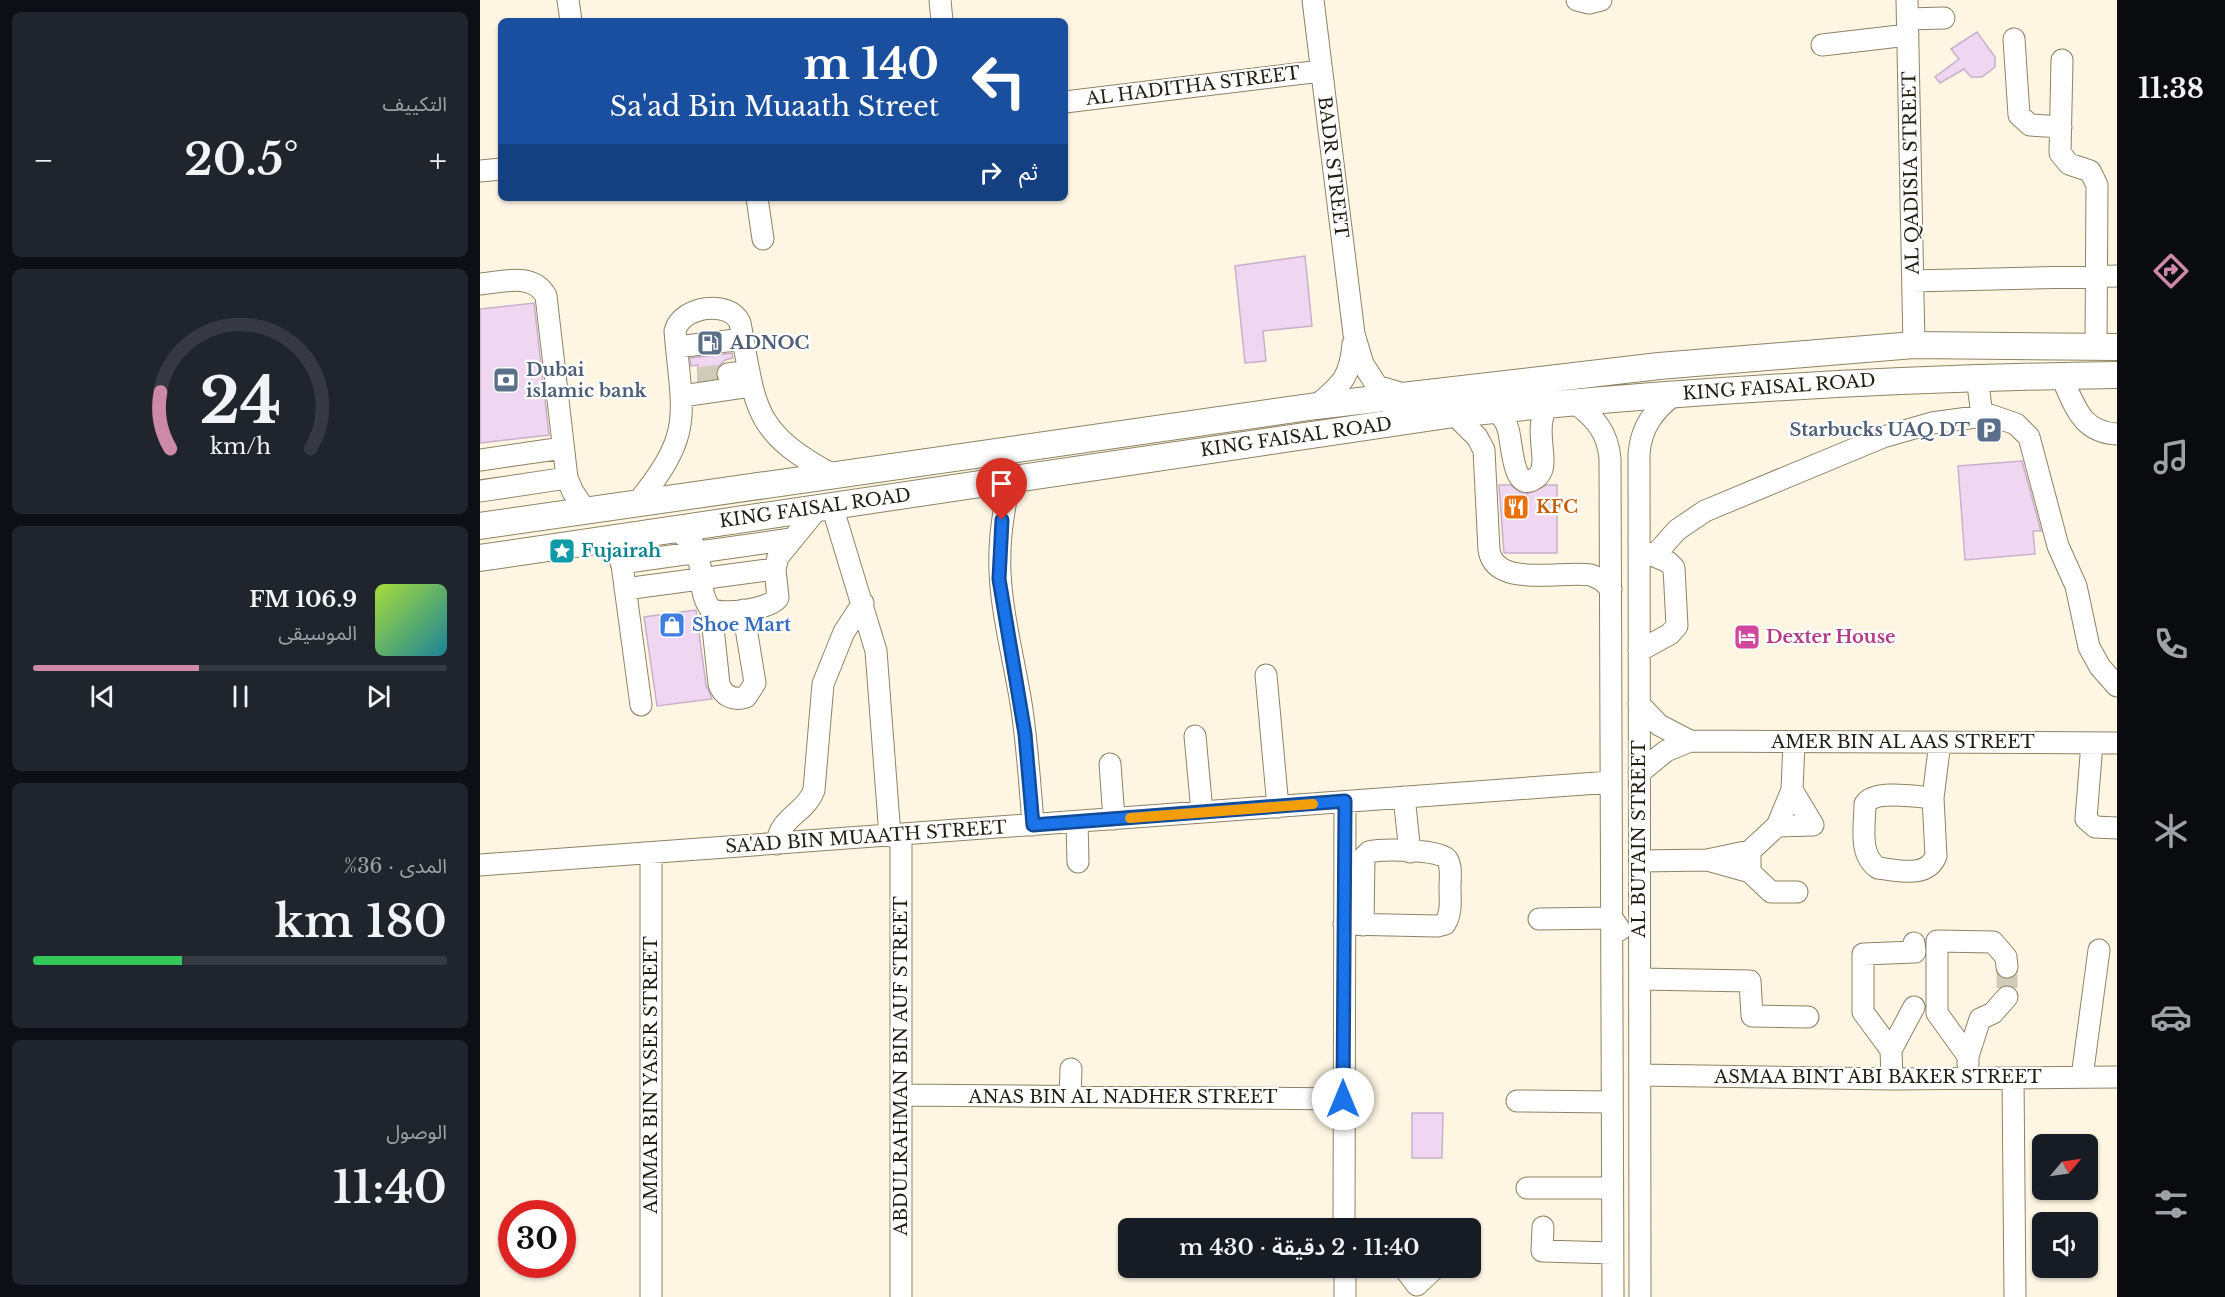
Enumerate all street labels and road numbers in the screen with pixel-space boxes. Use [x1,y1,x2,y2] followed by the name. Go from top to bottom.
[1084,62,1302,110] street label: AL HADITHA STREET
[1898,71,1924,276] street label: AL QADISIA STREET
[1313,95,1353,240] street label: BADR STREET
[1682,369,1876,405] street label: KING FAISAL ROAD
[1199,413,1393,461] street label: KING FAISAL ROAD
[718,484,912,532] street label: KING FAISAL ROAD
[1770,731,2035,753] street label: AMER BIN AL AAS STREET
[1628,740,1650,939] street label: AL BUTAIN STREET
[725,816,1008,858] street label: SA'AD BIN MUAATH STREET
[890,896,912,1237] street label: ABDULRAHMAN BIN AUF STREET
[640,936,662,1215] street label: AMMAR BIN YASER STREET
[1713,1066,2042,1088] street label: ASMAA BINT ABI BAKER STREET
[968,1086,1278,1108] street label: ANAS BIN AL NADHER STREET

